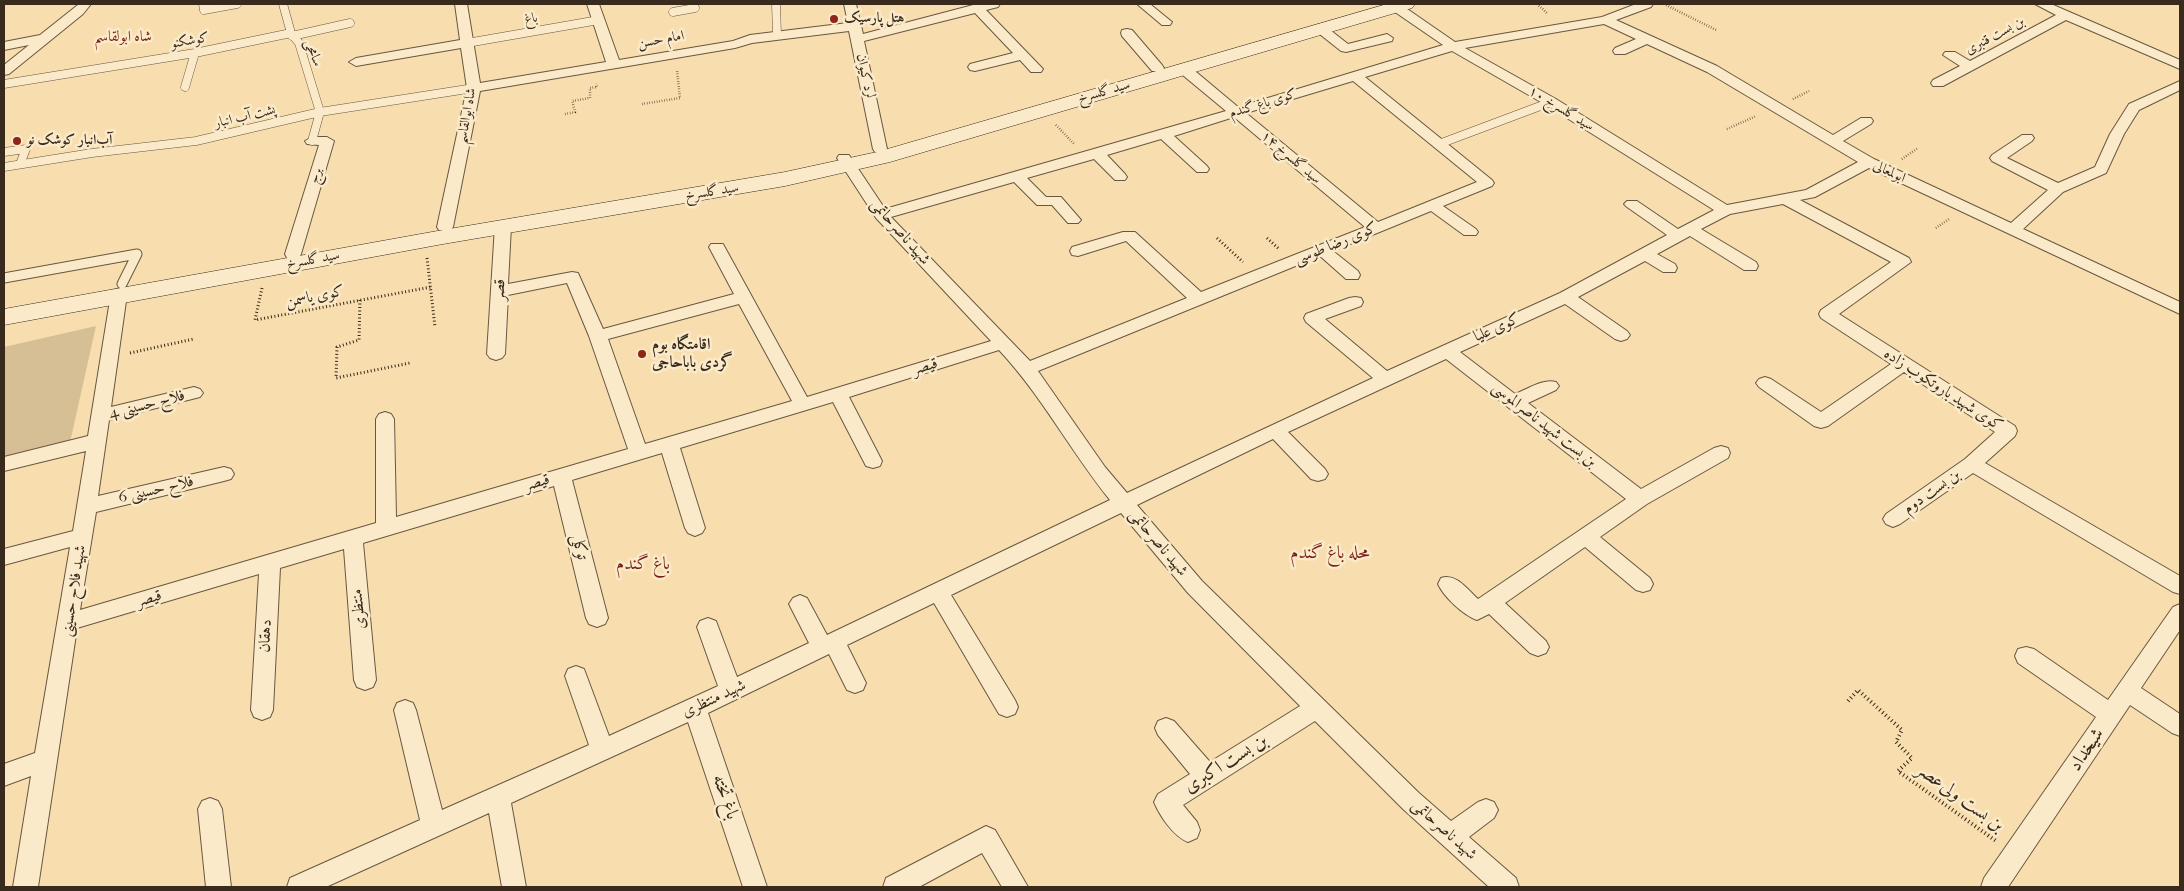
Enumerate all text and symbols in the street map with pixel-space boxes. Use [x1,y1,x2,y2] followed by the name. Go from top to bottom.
[523,10,539,28] street label: باغ
[844,11,904,27] place label: هتل پارسیک
[828,13,840,25] marker: هتل پارسیک
[1962,13,2028,59] street label: بن بست قنبری
[94,28,152,46] district label: شاه ابولقاسم
[637,28,685,52] street label: امام حسن
[170,29,210,53] street label: کوشکنو
[300,37,326,69] street label: سامحی
[852,52,878,100] street label: لرد کیوان
[1076,76,1132,108] street label: سید گلسرخ
[1525,83,1597,135] street label: سید گلسرخ ۱۰
[1227,86,1299,122] street label: کوی باغ گندم
[454,87,480,145] street label: شاه ابوالقاسم
[213,102,277,132] street label: پشت آب انبار
[1257,128,1325,188] street label: سید گلسرخ ۱۴
[27,133,112,149] place label: آب‌انبار کوشک نو
[11,135,23,147] marker: آب‌انبار کوشک نو
[1870,157,1908,187] street label: ابولمعالی
[306,166,326,186] street label: برج
[684,179,740,205] street label: سید گلسرخ
[866,195,934,269] street label: شهید ناصرحاتمی
[1292,219,1380,269] street label: کوی رضا طوسی
[285,247,341,273] street label: سید گلسرخ
[490,279,510,301] street label: قصر
[284,282,346,312] street label: کوی یاسمن
[1471,309,1523,347] street label: کوی علیا
[652,335,733,373] place label: اقامتگاه بوم گردی باباحاجی
[1880,344,2006,436] street label: کوی شهید باروتکوب زاده
[636,348,648,360] marker: اقامتگاه بوم گردی باباحاجی
[910,354,940,380] street label: قیصر
[1488,378,1600,472] street label: بن بست شهید ناصرالموسی
[107,386,187,424] street label: فلاح حسینی 4
[1900,465,1964,519] street label: بن بست دوم
[522,470,552,496] street label: قیصر
[116,472,196,508] street label: فلاح حسینی 6
[1124,506,1192,580] street label: شهید ناصرحاتمی
[566,532,592,562] street label: توکلی
[1290,543,1370,565] district label: محله باغ گندم
[57,544,91,638] street label: شهید فلاح حسینی
[616,554,670,576] district label: باغ گندم
[134,586,164,612] street label: قیصر
[348,588,370,630] street label: منتظری
[256,619,276,653] street label: دهقان
[679,676,749,722] street label: شهید منتظری
[2064,724,2110,776] street label: شیخداد
[1180,729,1272,799] street label: بن بست اکبری
[1912,758,2008,838] street label: بن بست ولی‌عصر
[707,771,743,823] street label: باغ تخته
[1407,796,1481,864] street label: شهید ناصرحاتمی

